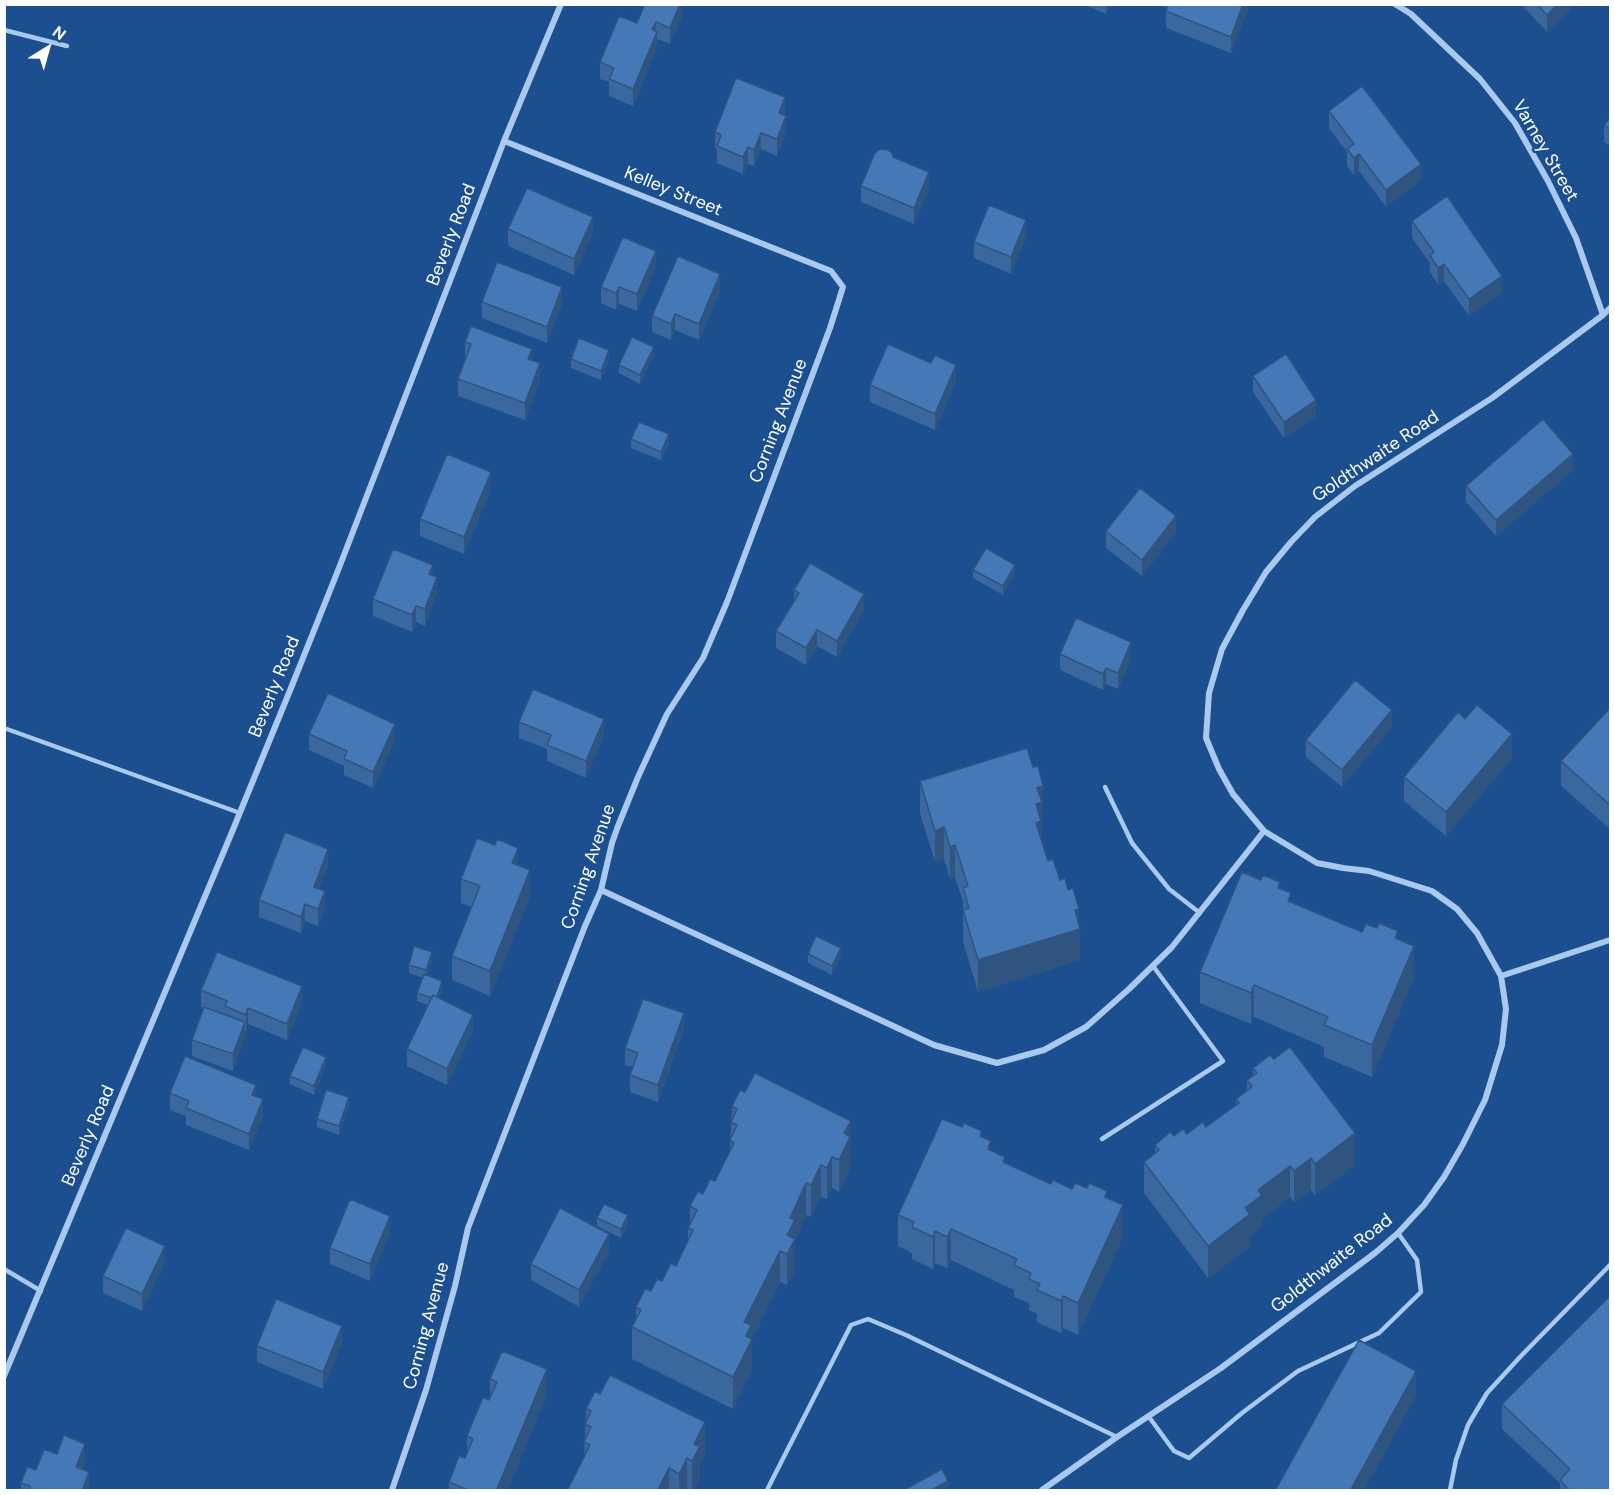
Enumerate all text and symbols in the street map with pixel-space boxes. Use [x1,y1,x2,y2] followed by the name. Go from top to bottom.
[18,18,78,78] north arrow
[48,21,70,45] text: N
[1507,96,1583,206] street label: Varney Street
[621,163,725,221] street label: Kelley Street
[423,181,481,289] street label: Beverly Road
[745,356,813,486] street label: Corning Avenue
[1309,407,1443,507] street label: Goldthwaite Road
[245,633,305,741] street label: Beverly Road
[557,801,621,933] street label: Corning Avenue
[58,1082,120,1190] street label: Beverly Road
[1267,1210,1397,1318] street label: Goldthwaite Road
[400,1260,454,1392] street label: Corning Avenue

